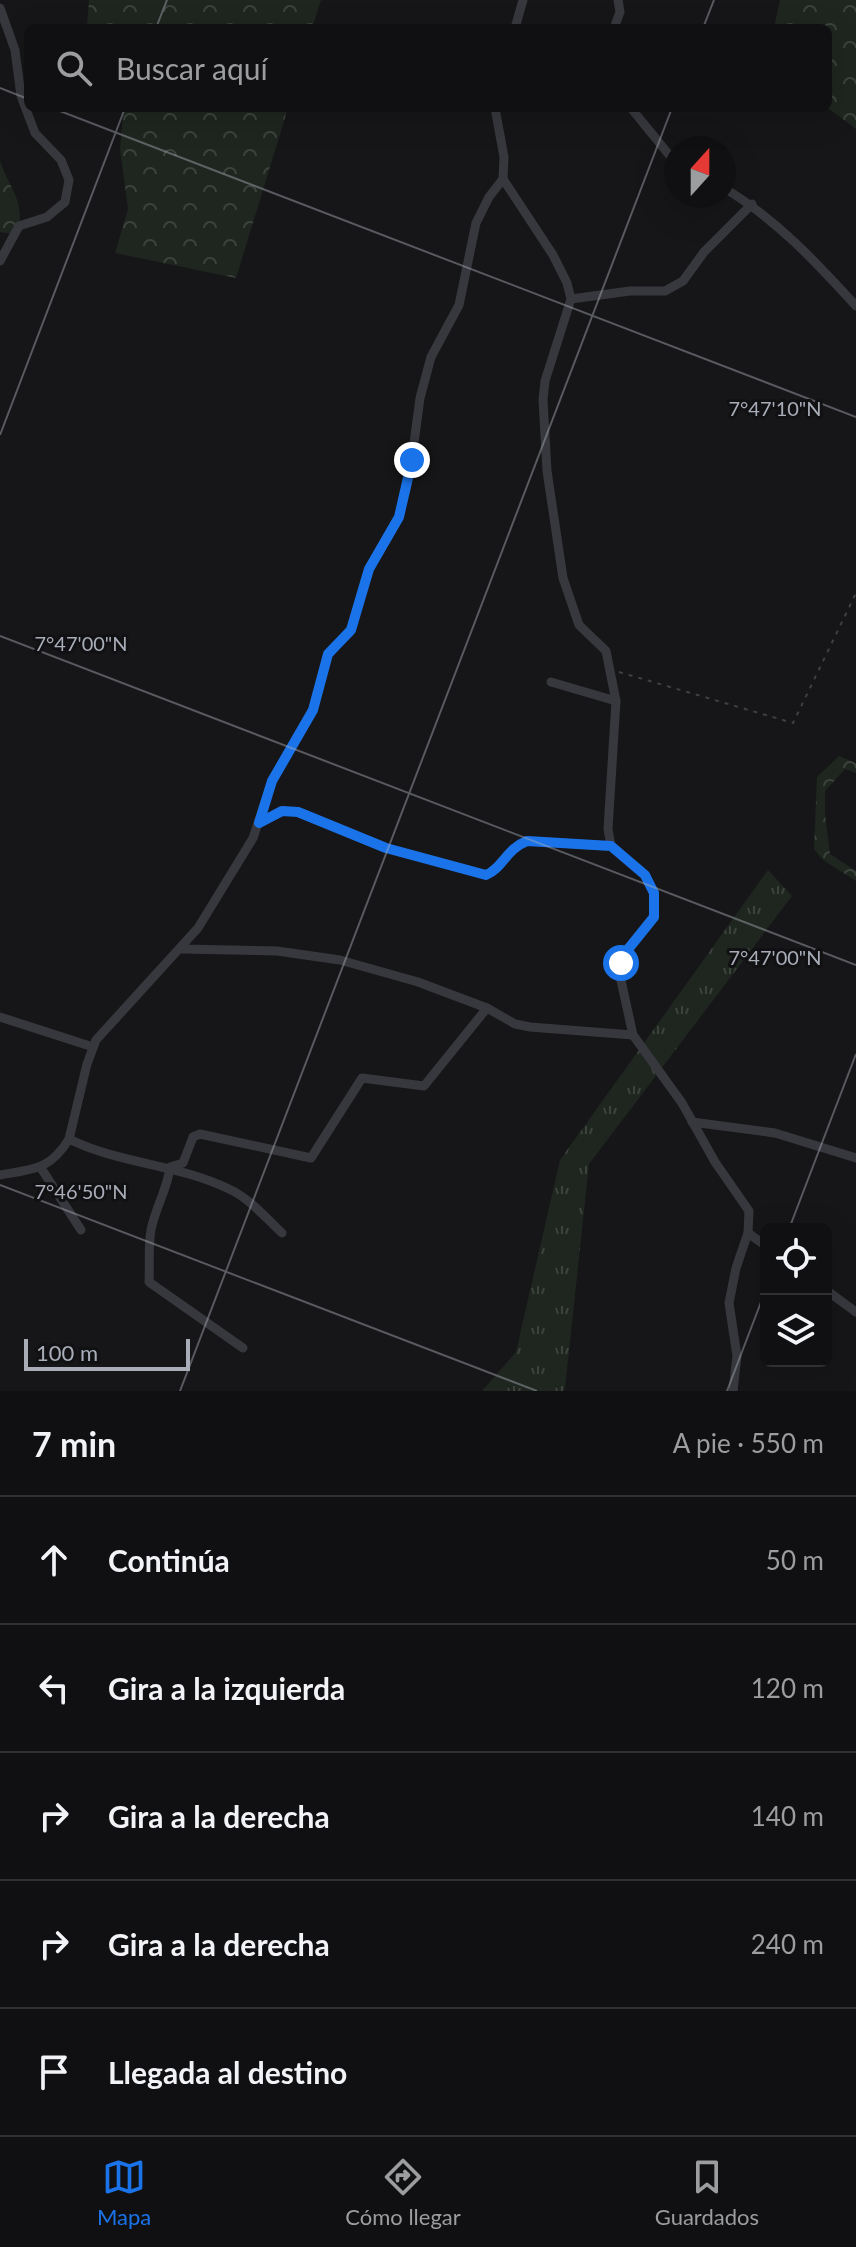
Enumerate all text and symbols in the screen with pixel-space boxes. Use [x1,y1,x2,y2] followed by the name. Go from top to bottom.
[24,24,832,112] search box
[52,46,96,90] icon: search
[116,50,268,86] text: Buscar aquí
[664,136,736,208] north arrow
[728,396,822,420] text: 7°47'10"N
[394,442,430,478] route end
[34,631,128,655] text: 7°47'00"N
[603,945,639,981] route start
[728,945,822,969] text: 7°47'00"N
[34,1179,128,1203] text: 7°46'50"N
[760,1223,832,1367] map controls
[760,1223,832,1295] button: locate
[760,1295,832,1367] button: layers
[24,1335,190,1371] scale bar
[36,1339,98,1366] text: 100 m
[32,1423,116,1464] text: 7 min
[673,1427,824,1459] text: A pie · 550 m
[32,1538,76,1582] icon: ahead
[108,1542,230,1578] text: Continúa
[766,1544,824,1576] text: 50 m
[32,1666,76,1710] icon: left
[108,1670,345,1706] text: Gira a la izquierda
[751,1672,824,1704] text: 120 m
[32,1794,76,1838] icon: right
[108,1798,330,1834] text: Gira a la derecha
[751,1800,824,1832] text: 140 m
[32,1922,76,1966] icon: right
[108,1926,330,1962] text: Gira a la derecha
[751,1928,824,1960] text: 240 m
[32,2050,76,2094] icon: arrive
[108,2054,347,2090] text: Llegada al destino
[97,2155,151,2230] tab: Mapa
[345,2155,461,2230] tab: Cómo llegar
[655,2155,759,2230] tab: Guardados

